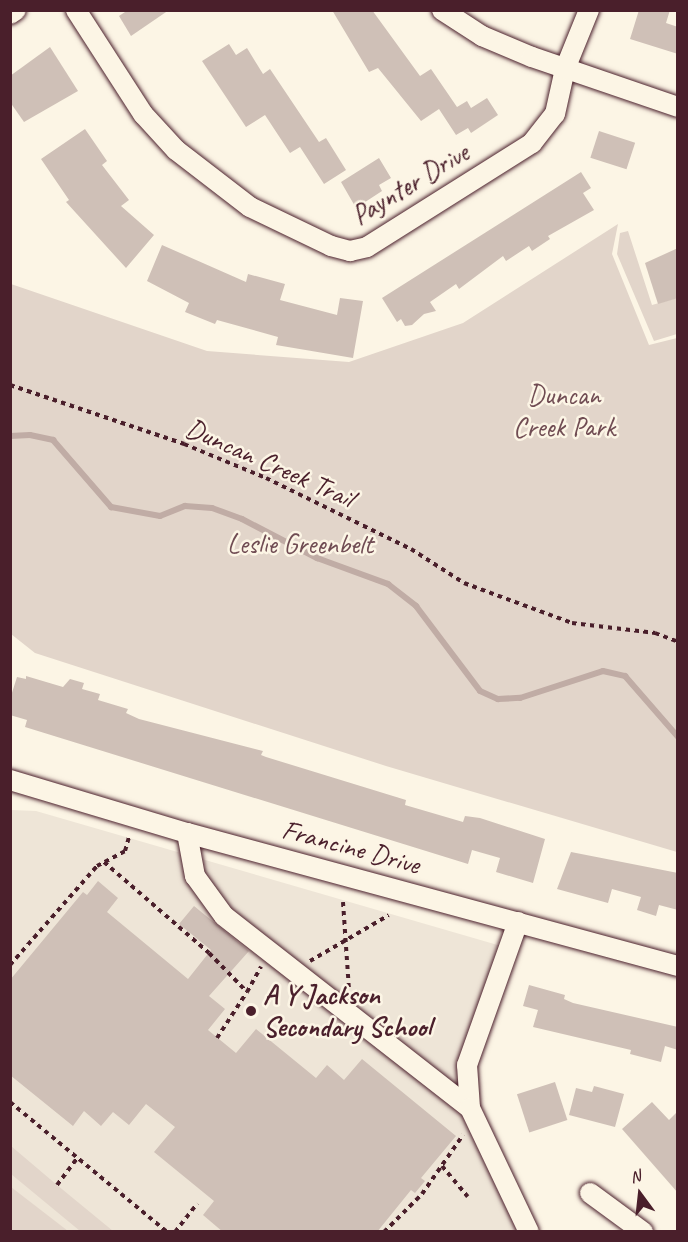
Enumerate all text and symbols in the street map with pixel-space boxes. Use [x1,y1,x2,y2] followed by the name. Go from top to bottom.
[345,136,475,232] street label: Paynter Drive
[513,378,615,444] park label: Duncan Creek Park
[181,411,359,515] street label: Duncan Creek Trail
[227,527,373,561] park label: Leslie Greenbelt
[278,812,424,882] street label: Francine Drive
[263,978,430,1044] place label: A Y Jackson Secondary School
[244,1004,258,1018] marker: A Y Jackson Secondary School
[610,1164,670,1224] north arrow
[628,1166,643,1188] text: N

